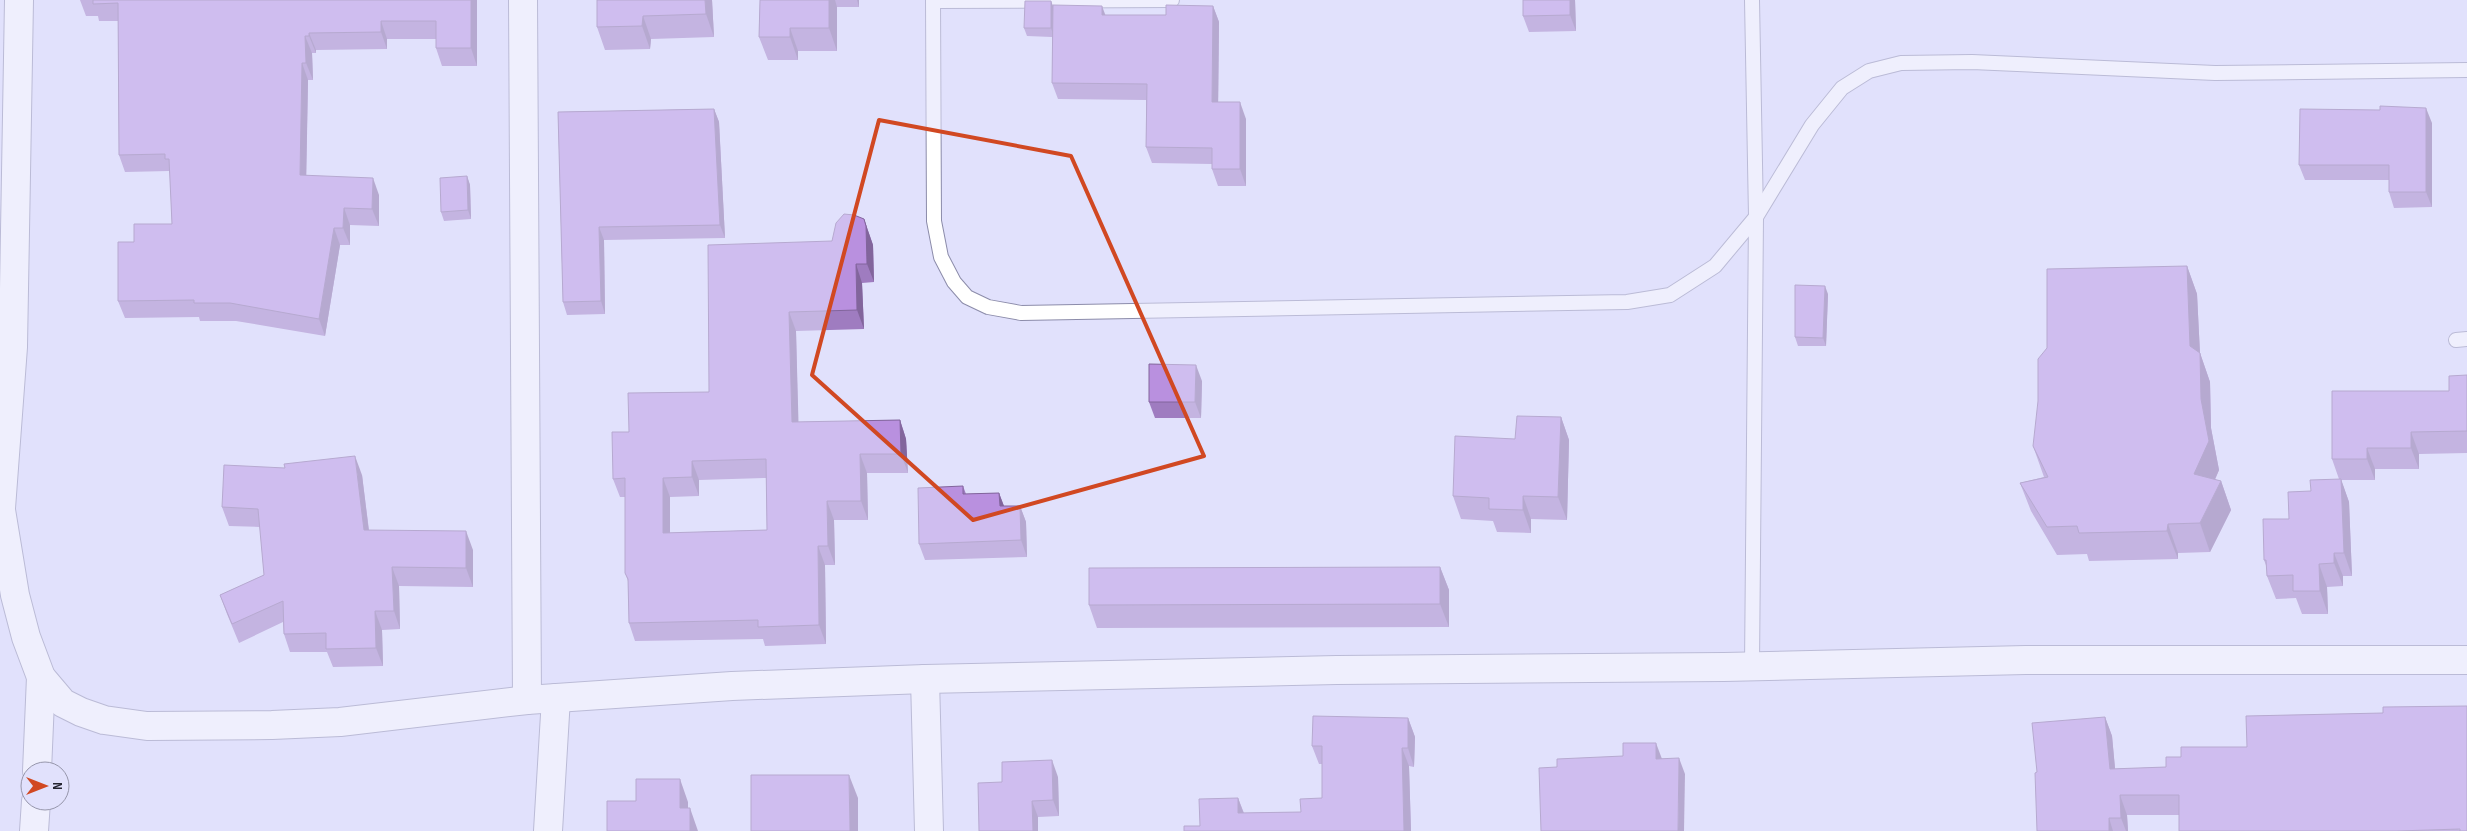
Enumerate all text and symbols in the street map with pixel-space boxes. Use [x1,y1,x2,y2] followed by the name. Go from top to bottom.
[20,761,70,811] north arrow
[49,782,66,790] text: N

